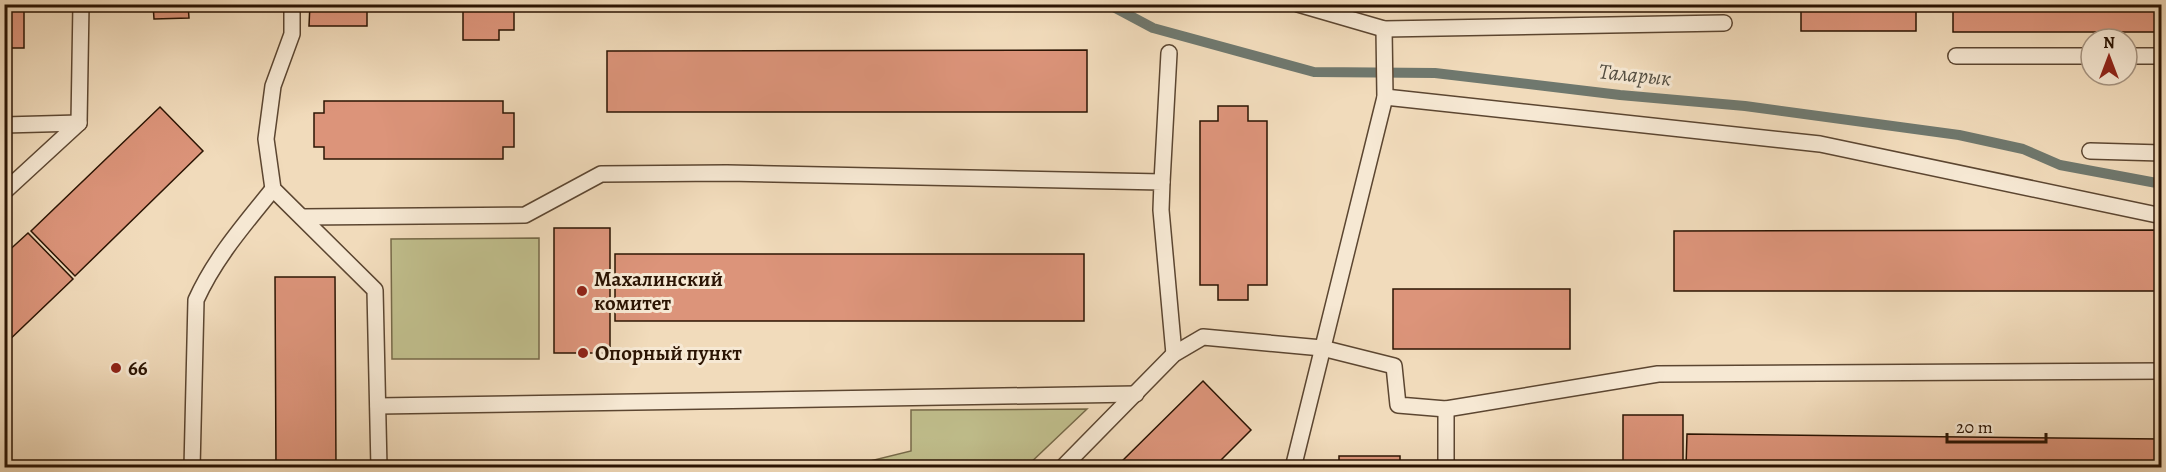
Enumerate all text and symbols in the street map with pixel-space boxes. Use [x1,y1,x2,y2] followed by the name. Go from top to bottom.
[2079,27,2139,87] north arrow
[2103,32,2115,54] text: N
[1597,56,1673,94] water label: Таларык
[594,265,723,317] place label: Махалинский комитет
[575,284,589,298] marker: Махалинский комитет
[595,339,742,367] place label: Опорный пункт
[576,346,590,360] marker: Опорный пункт
[128,354,148,382] place label: 66
[109,361,123,375] marker: 66
[1947,406,2046,444] scale bar
[1956,415,1993,439] text: 20 m

